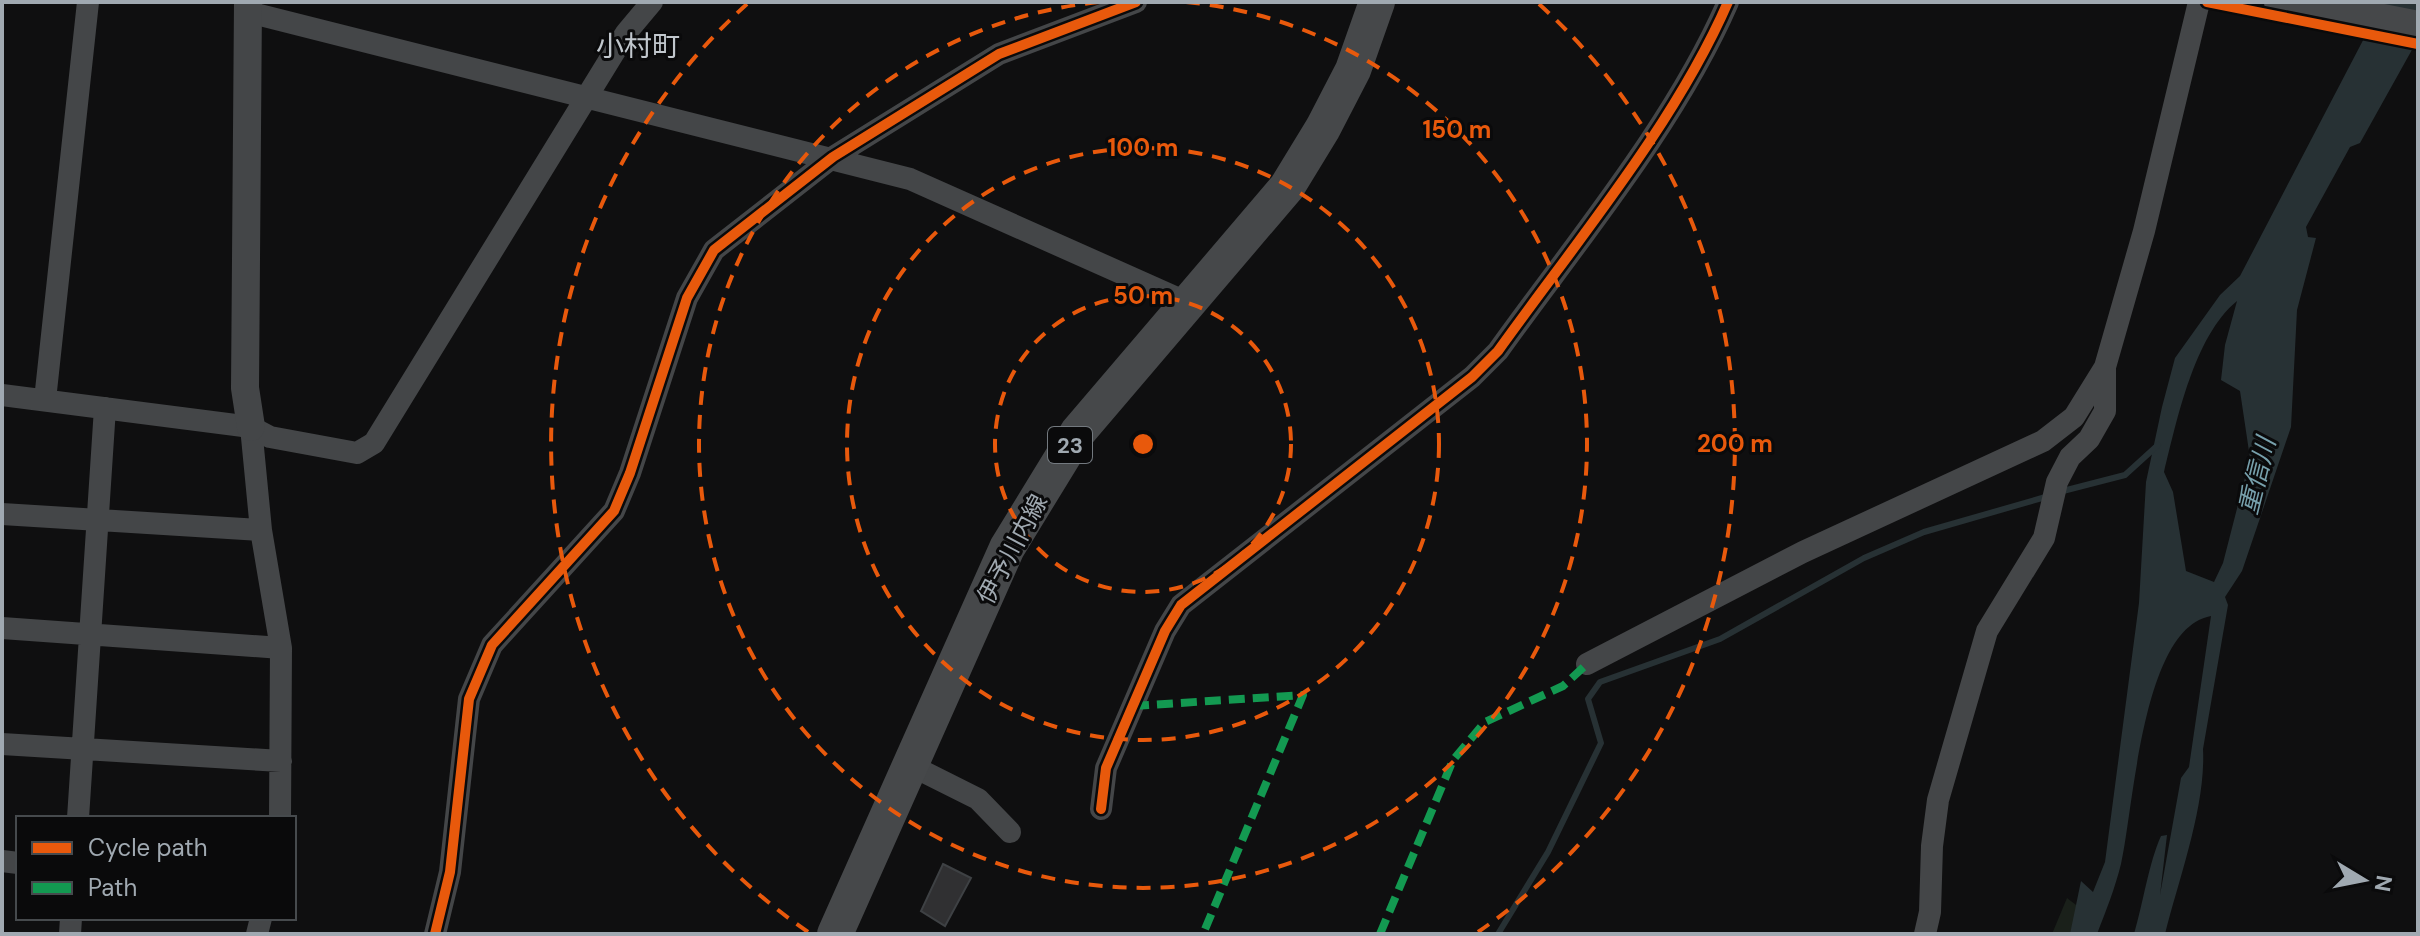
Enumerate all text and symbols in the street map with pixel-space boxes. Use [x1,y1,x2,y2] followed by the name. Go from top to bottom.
[596,28,680,65] district label: 小村町
[1423,114,1491,145] text: 150 m
[1108,132,1178,163] text: 100 m
[1113,280,1173,311] text: 50 m
[1048,427,1092,463] road number: 23
[1697,428,1773,459] text: 200 m
[1129,430,1157,458] centre of rings
[2231,431,2284,518] water label: 重信川
[970,489,1054,609] street label: 伊予川内線
[16,816,296,920] legend
[88,832,207,863] text: Cycle path
[2324,840,2404,920] north arrow
[88,872,137,903] text: Path
[2368,873,2399,894] text: N

